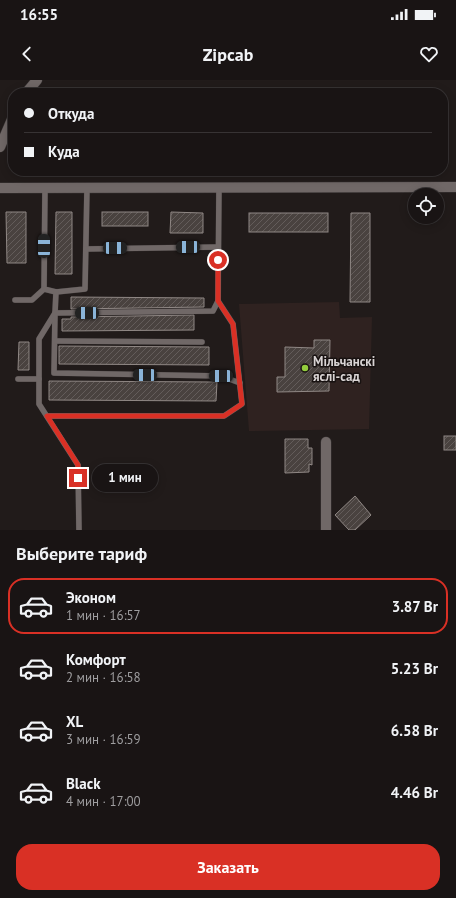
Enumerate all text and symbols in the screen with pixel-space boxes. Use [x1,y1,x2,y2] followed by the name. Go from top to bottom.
[20,5,58,24] text: 16:55
[16,43,38,65] icon: back
[203,43,253,66] text: Zipcab
[418,43,440,65] icon: heart
[48,104,94,123] text: Откуда
[48,142,80,161] text: Куда
[408,188,444,224] map controls
[408,188,444,224] button: locate
[38,234,50,258] car
[176,241,200,253] car
[103,242,127,254] car
[209,251,227,269] route start
[75,307,99,319] car
[313,353,375,385] place label: Мільчанскі яслі-сад
[300,363,310,373] marker: Мільчанскі яслі-сад
[133,369,157,381] car
[209,370,233,382] car
[92,464,158,492] callout: 1 мин
[69,469,87,487] route end
[108,469,142,486] text: 1 мин
[16,542,147,565] text: Выберите тариф
[18,588,54,624] icon: car
[66,588,116,607] text: Эконом
[392,597,438,616] text: 3.87 Br
[66,607,141,624] text: 1 мин · 16:57
[18,650,54,686] icon: car
[66,650,126,669] text: Комфорт
[391,659,438,678] text: 5.23 Br
[66,669,141,686] text: 2 мин · 16:58
[18,712,54,748] icon: car
[66,712,83,731] text: XL
[391,721,438,740] text: 6.58 Br
[66,731,141,748] text: 3 мин · 16:59
[18,774,54,810] icon: car
[66,774,101,793] text: Black
[391,783,438,802] text: 4.46 Br
[66,793,141,810] text: 4 мин · 17:00
[16,844,440,890] button: Заказать

